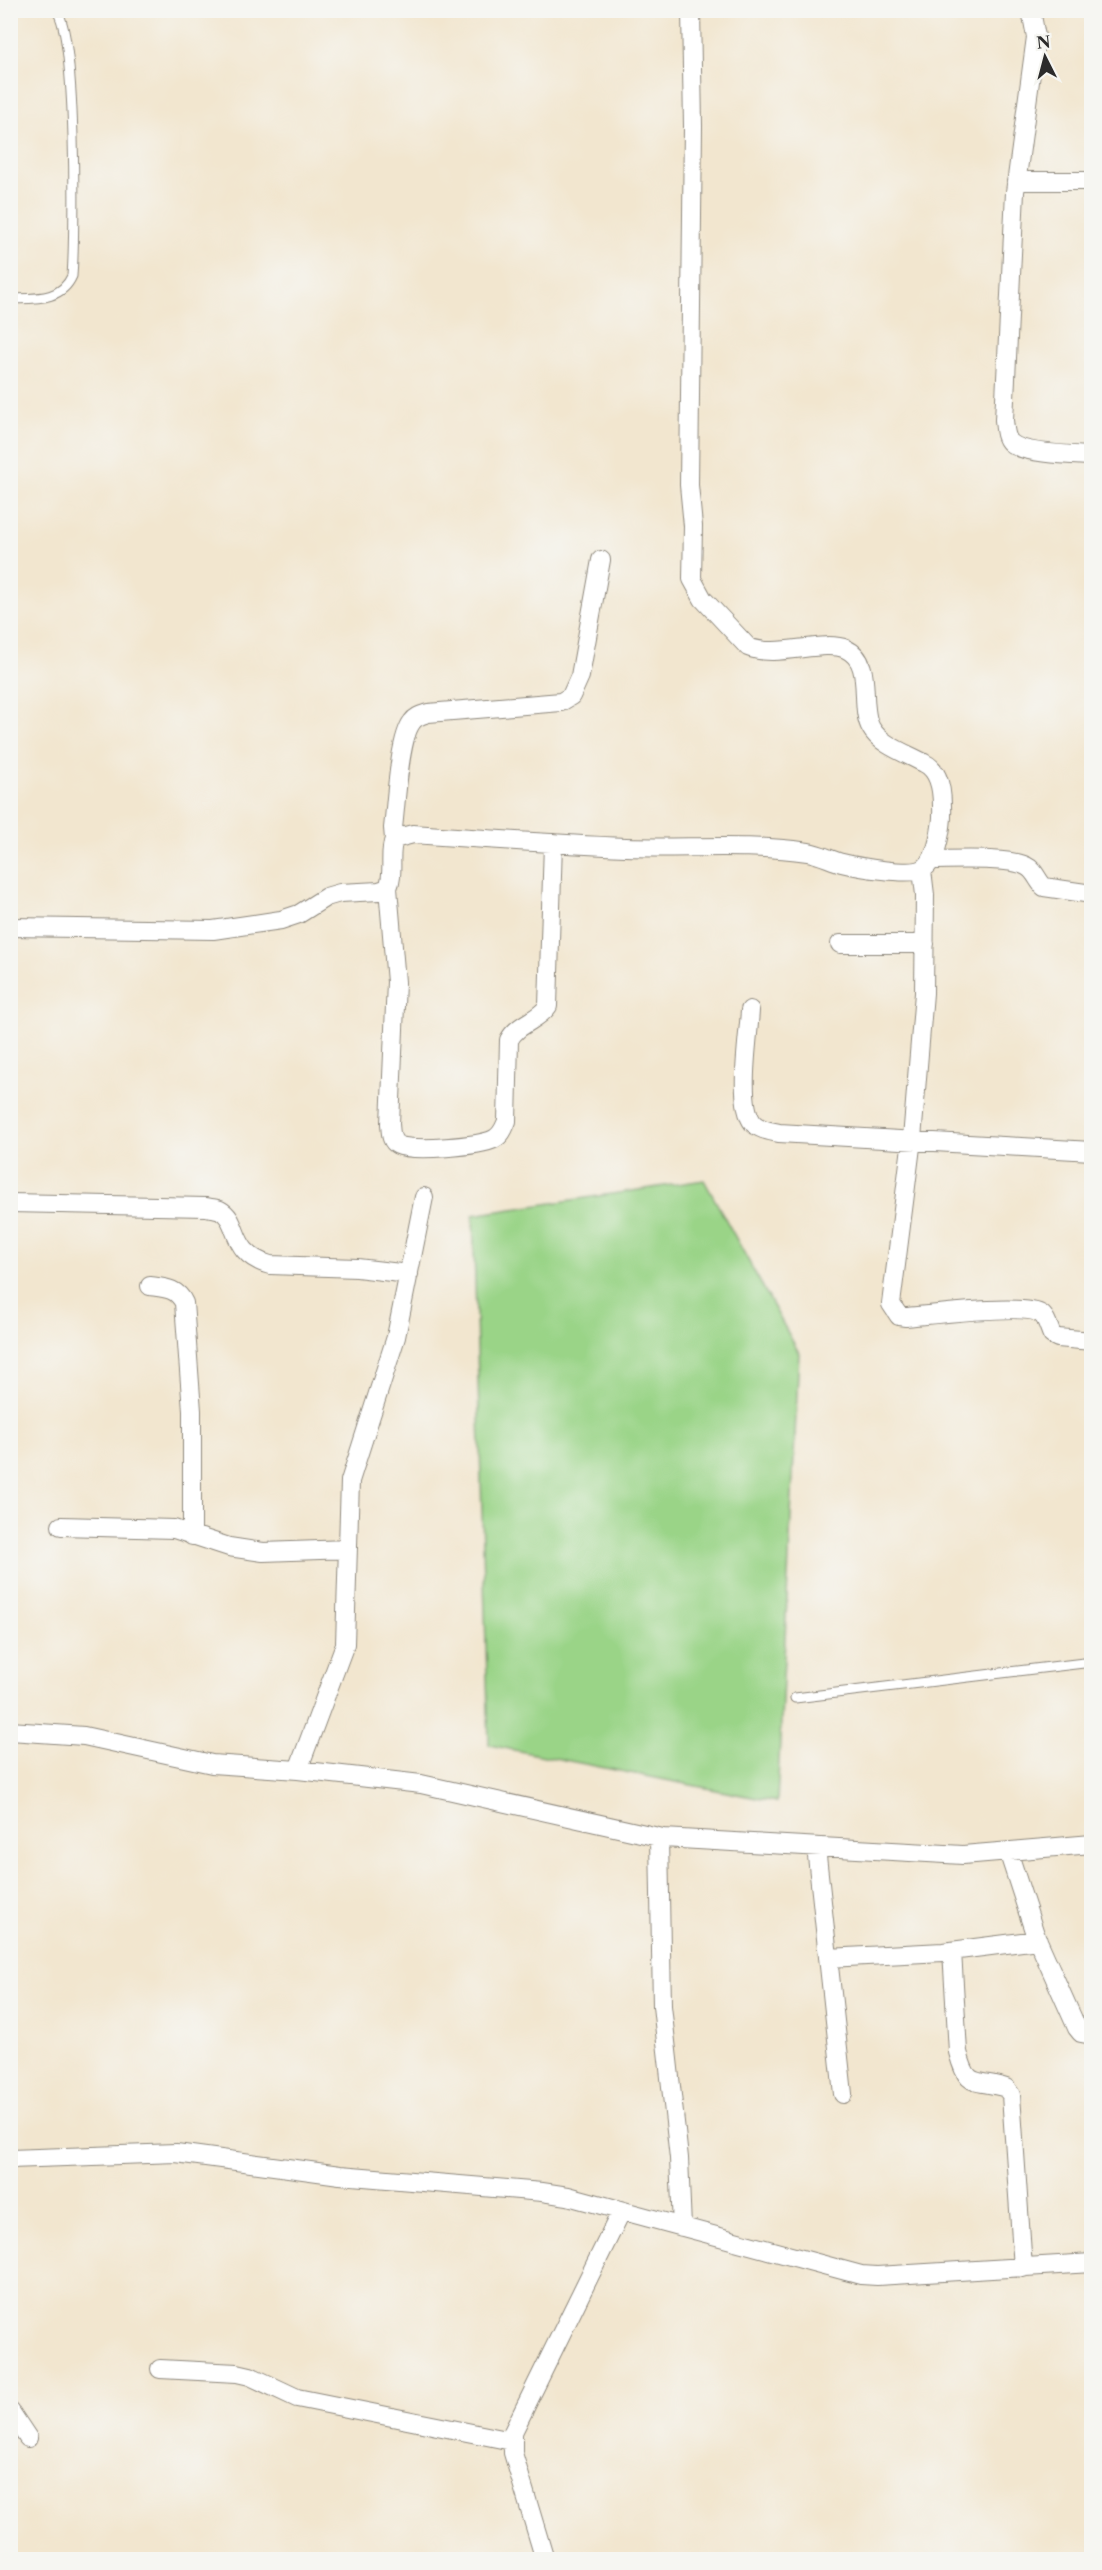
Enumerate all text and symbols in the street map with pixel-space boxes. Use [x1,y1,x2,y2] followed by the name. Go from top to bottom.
[1015,27,1075,87] north arrow
[1035,31,1051,53] text: N

